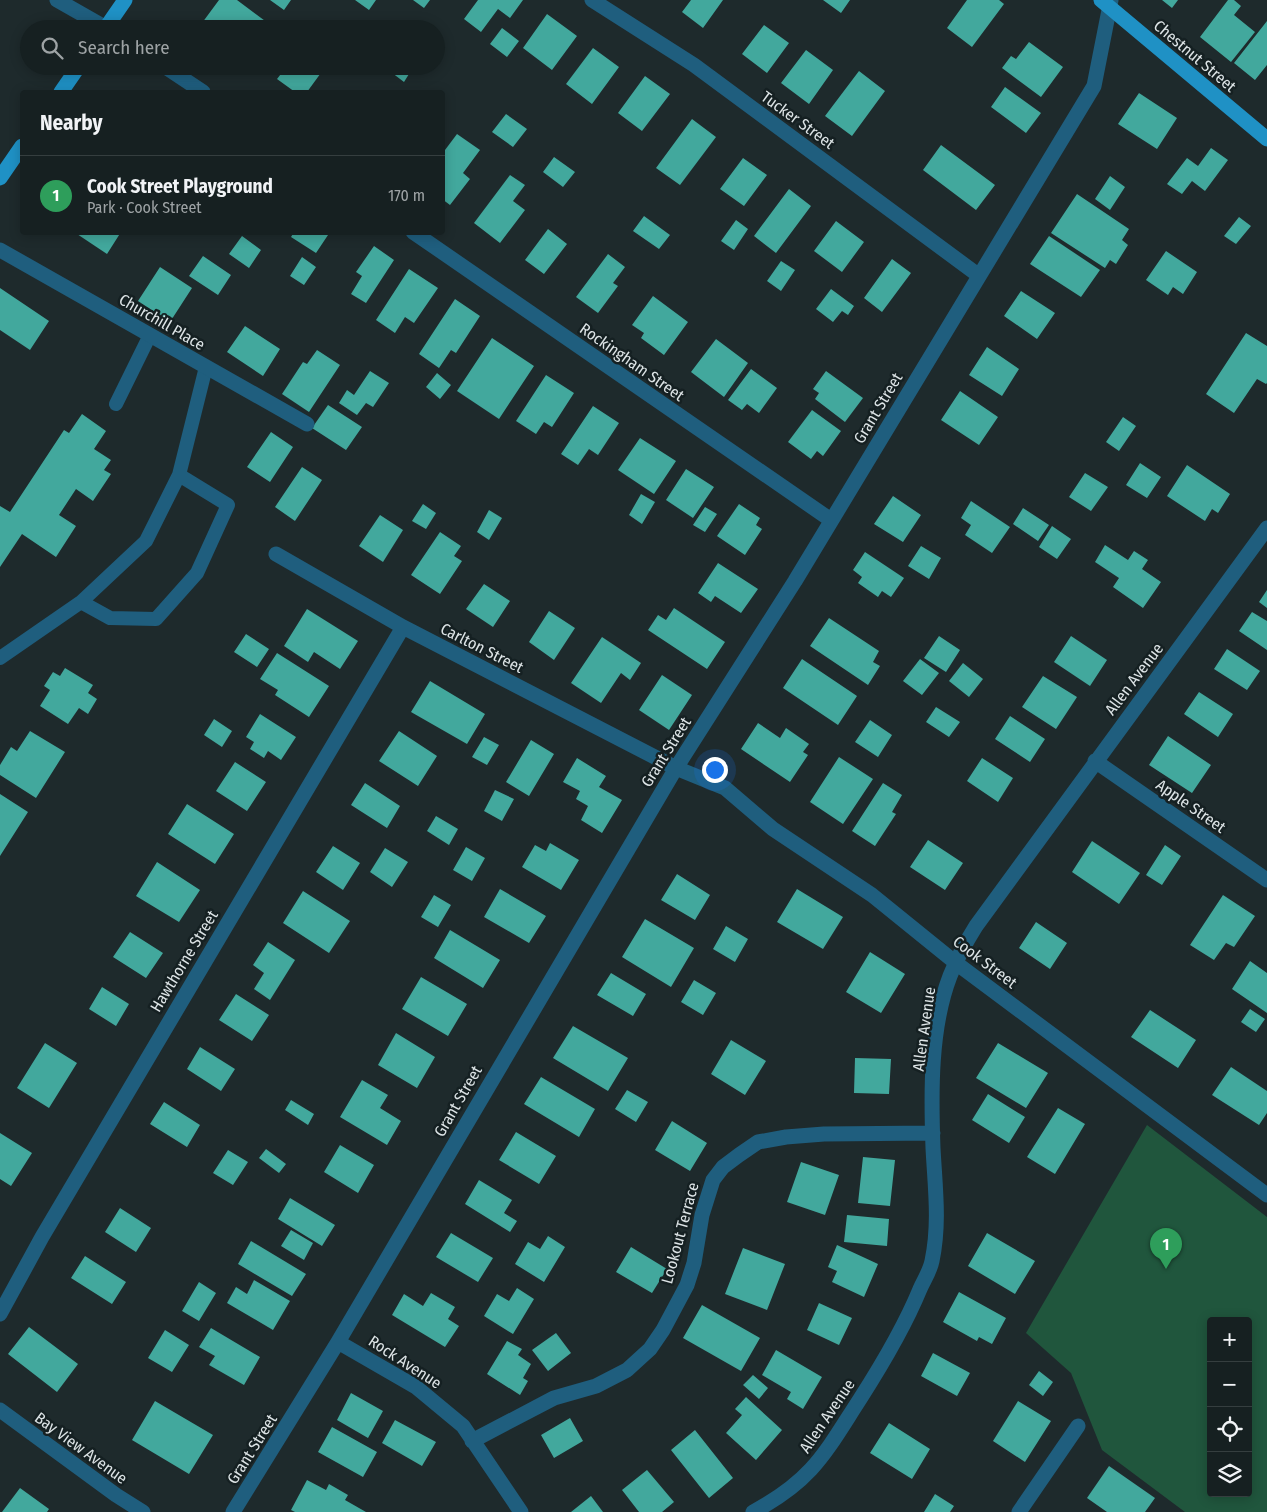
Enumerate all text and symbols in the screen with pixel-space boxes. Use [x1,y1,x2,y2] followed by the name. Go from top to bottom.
[1150,16,1241,96] street label: Chestnut Street
[20,20,445,75] search box
[38,34,66,62] icon: search
[78,36,170,59] text: Search here
[758,87,839,153] street label: Tucker Street
[40,110,102,136] text: Nearby
[87,175,273,198] text: Cook Street Playground
[53,186,59,205] text: 1
[388,186,425,205] text: 170 m
[87,198,202,217] text: Park · Cook Street
[116,290,208,354] street label: Churchill Place
[576,319,688,405] street label: Rockingham Street
[850,369,907,447] street label: Grant Street
[437,619,527,677] street label: Carlton Street
[1101,639,1167,719] street label: Allen Avenue
[637,713,695,790] street label: Grant Street
[702,757,728,783] your location
[1153,775,1230,837] street label: Apple Street
[146,906,222,1015] street label: Hawthorne Street
[949,932,1021,993] street label: Cook Street
[909,986,939,1072] street label: Allen Avenue
[430,1061,486,1140] street label: Grant Street
[657,1180,703,1286] street label: Lookout Terrace
[1150,1228,1182,1269] pin: 1
[1207,1317,1252,1497] map controls
[1207,1317,1252,1362] button: +
[365,1331,445,1393] street label: Rock Avenue
[1207,1362,1252,1407] button: −
[795,1375,859,1457] street label: Allen Avenue
[1207,1407,1252,1452] button: locate
[31,1408,131,1488] street label: Bay View Avenue
[223,1410,281,1487] street label: Grant Street
[1207,1452,1252,1497] button: layers

